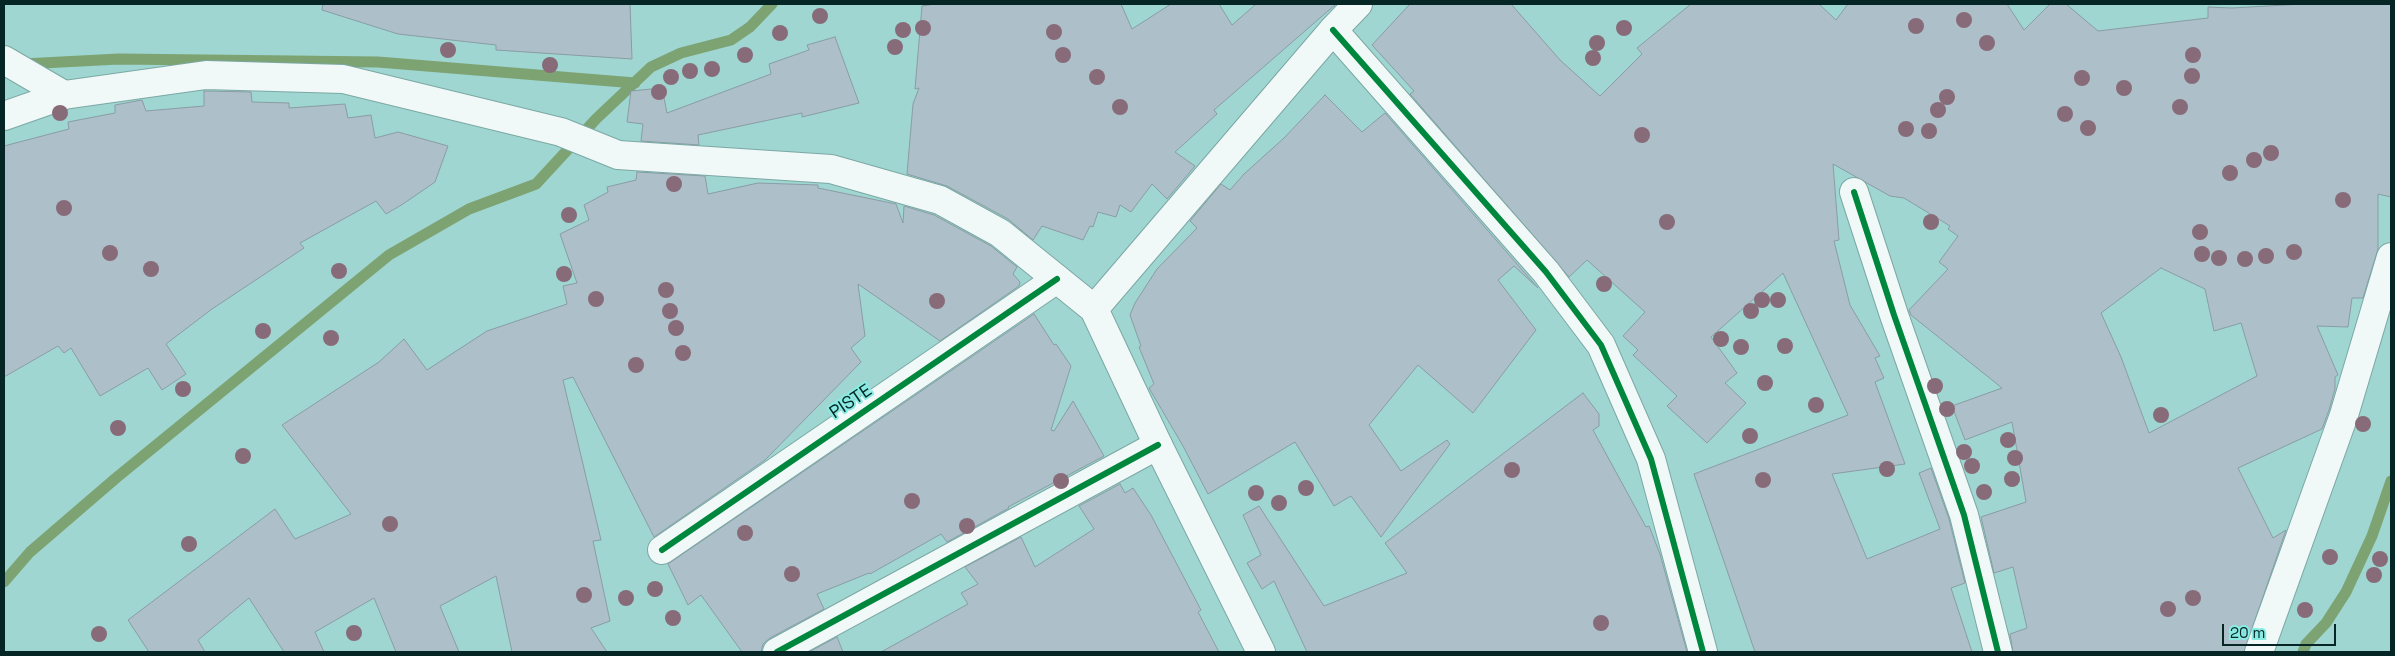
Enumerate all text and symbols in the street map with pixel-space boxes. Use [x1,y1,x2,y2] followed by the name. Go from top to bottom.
[826,380,876,424] street label: PISTE
[2225,614,2339,646] scale bar
[2230,623,2265,642] text: 20 m

